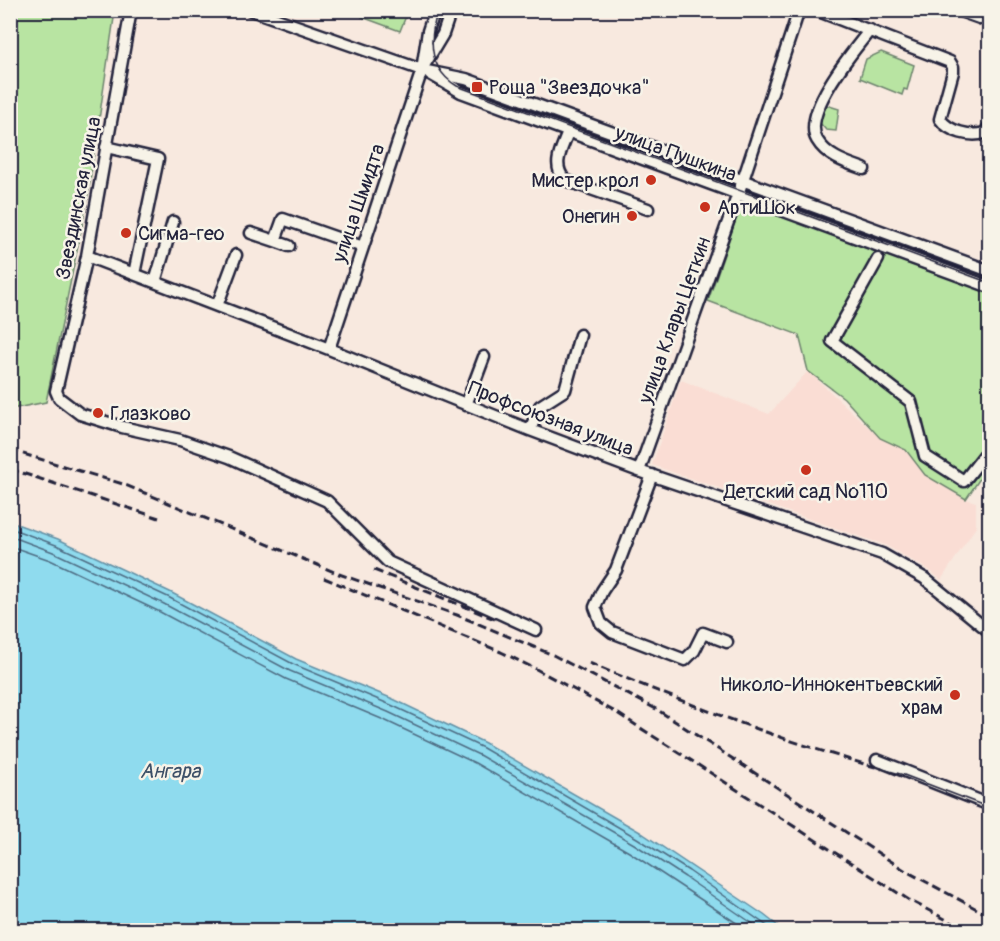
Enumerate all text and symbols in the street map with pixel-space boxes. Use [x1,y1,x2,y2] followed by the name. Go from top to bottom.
[489,75,650,100] place label: Роща "Звездочка"
[470,80,484,94] marker: Роща "Звездочка"
[50,114,107,282] street label: Звездинская улица
[611,120,740,187] street label: улица Пушкина
[326,141,390,267] street label: улица Шмидта
[531,168,639,193] place label: Мистер крол
[644,173,658,187] marker: Мистер крол
[717,195,796,220] place label: АртиШок
[698,200,712,214] marker: АртиШок
[562,204,620,229] place label: Онегин
[625,209,639,223] marker: Онегин
[138,221,225,246] place label: Сигма-гео
[119,226,133,240] marker: Сигма-гео
[632,233,716,408] street label: улица Клары Цеткин
[465,375,637,462] street label: Профсоюзная улица
[110,401,191,426] place label: Глазково
[91,406,105,420] marker: Глазково
[799,463,813,477] marker: Детский сад №110
[723,479,888,504] place label: Детский сад №110
[720,672,943,720] place label: Николо-Иннокентьевский храм
[948,688,962,702] marker: Николо-Иннокентьевский храм
[140,758,202,785] water label: Ангара

